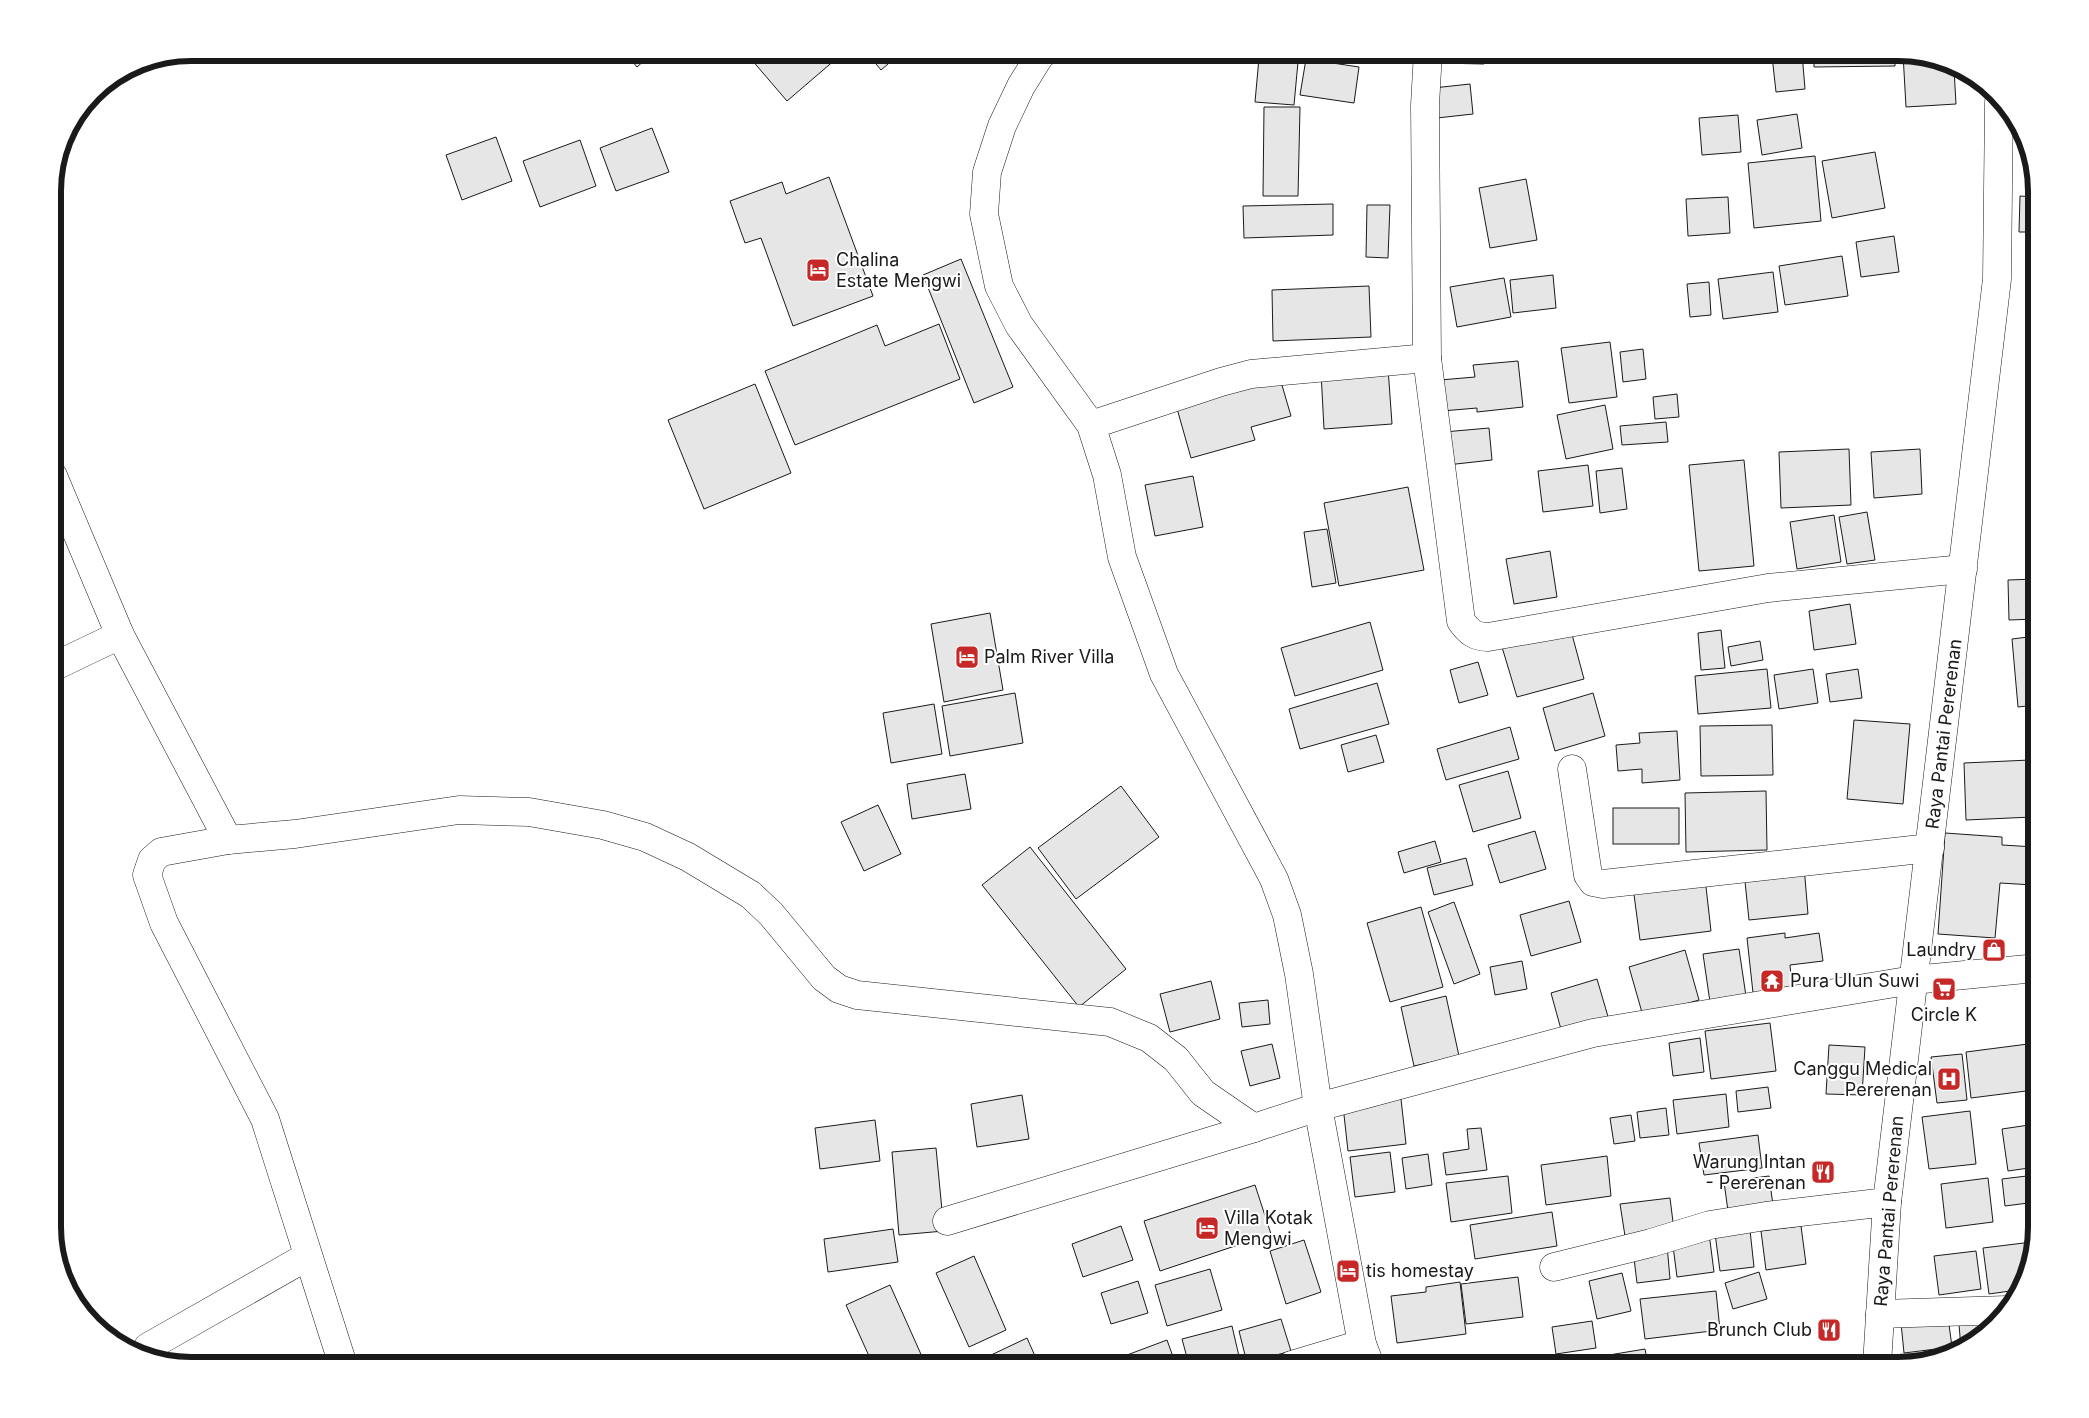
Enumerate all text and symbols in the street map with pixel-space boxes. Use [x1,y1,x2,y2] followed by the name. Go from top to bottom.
[836,249,961,291] place label: Chalina Estate Mengwi
[805,257,831,283] hotel icon: Chalina Estate Mengwi
[1921,638,1966,830] street label: Raya Pantai Pererenan
[954,644,980,670] hotel icon: Palm River Villa
[984,646,1114,667] place label: Palm River Villa
[1981,937,2007,963] shop icon: Laundry
[1906,939,1976,960] place label: Laundry
[1759,968,1785,994] temple icon: Pura Ulun Suwi
[1790,970,1919,991] place label: Pura Ulun Suwi
[1931,976,1957,1002] supermarket icon: Circle K
[1911,1004,1977,1025] place label: Circle K
[1793,1058,1932,1100] place label: Canggu Medical Pererenan
[1936,1066,1962,1092] hospital icon: Canggu Medical Pererenan
[1870,1115,1907,1307] street label: Raya Pantai Pererenan
[1693,1151,1806,1193] place label: Warung Intan - Pererenan
[1810,1159,1836,1185] restaurant icon: Warung Intan - Pererenan
[1224,1207,1313,1249] place label: Villa Kotak Mengwi
[1194,1215,1220,1241] hotel icon: Villa Kotak Mengwi
[1335,1258,1361,1284] hotel icon: tis homestay
[1366,1260,1474,1281] place label: tis homestay
[1816,1317,1842,1343] restaurant icon: Brunch Club
[1707,1319,1812,1340] place label: Brunch Club

